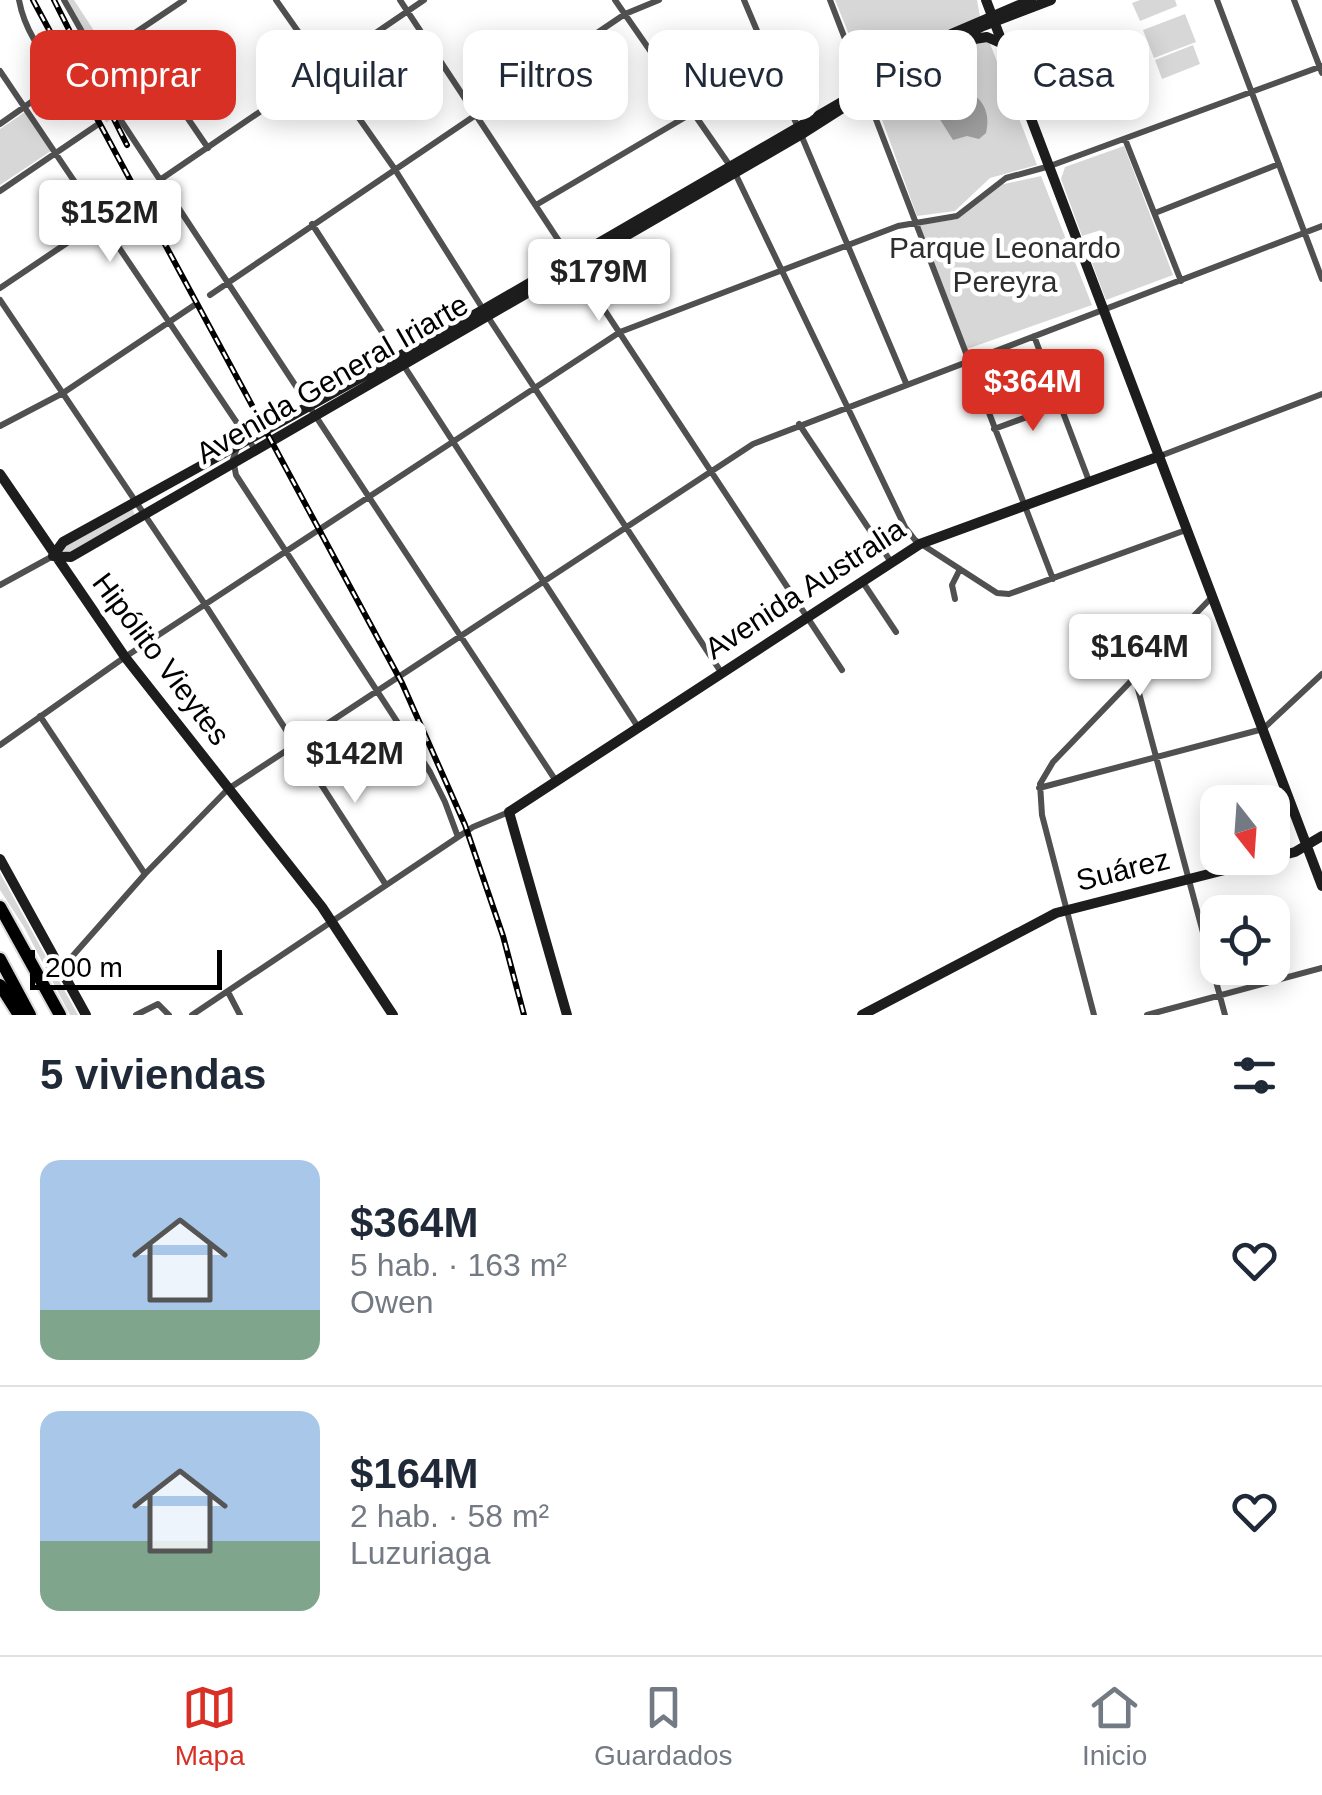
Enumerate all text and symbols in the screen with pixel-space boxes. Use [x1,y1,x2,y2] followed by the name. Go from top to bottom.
[30,30,236,120] chip: Comprar
[256,30,443,120] chip: Alquilar
[463,30,628,120] chip: Filtros
[648,30,819,120] chip: Nuevo
[839,30,977,120] chip: Piso
[997,30,1149,120] chip: Casa
[40,180,180,265] pin: $152M
[61,194,159,230] text: $152M
[889,231,1121,298] park label: Parque Leonardo Pereyra
[529,239,669,324] pin: $179M
[550,253,648,289] text: $179M
[190,287,473,470] street label: Avenida General Iriarte
[963,349,1103,434] pin: $364M
[984,363,1082,399] text: $364M
[699,512,911,665] street label: Avenida Australia
[86,566,237,751] street label: Hipólito Vieytes
[1070,614,1210,699] pin: $164M
[1091,628,1189,664] text: $164M
[285,721,425,806] pin: $142M
[306,735,404,771] text: $142M
[1200,785,1290,875] north arrow
[1200,785,1290,985] map controls
[1073,842,1173,897] street label: Suárez
[1200,895,1290,985] button: locate
[30,945,222,990] scale bar
[45,952,123,983] text: 200 m
[1227,1048,1282,1103] icon: filters
[40,1051,266,1098] text: 5 viviendas
[350,1199,478,1246] text: $364M
[120,1200,240,1320] icon: home
[1227,1233,1282,1288] icon: heart
[350,1247,567,1283] text: 5 hab. · 163 m²
[350,1284,434,1320] text: Owen
[350,1450,478,1497] text: $164M
[120,1451,240,1571] icon: home
[1227,1484,1282,1539] icon: heart
[350,1498,549,1534] text: 2 hab. · 58 m²
[350,1535,491,1571] text: Luzuriaga
[175,1680,245,1772] tab: Mapa
[594,1680,733,1772] tab: Guardados
[1082,1680,1147,1772] tab: Inicio

